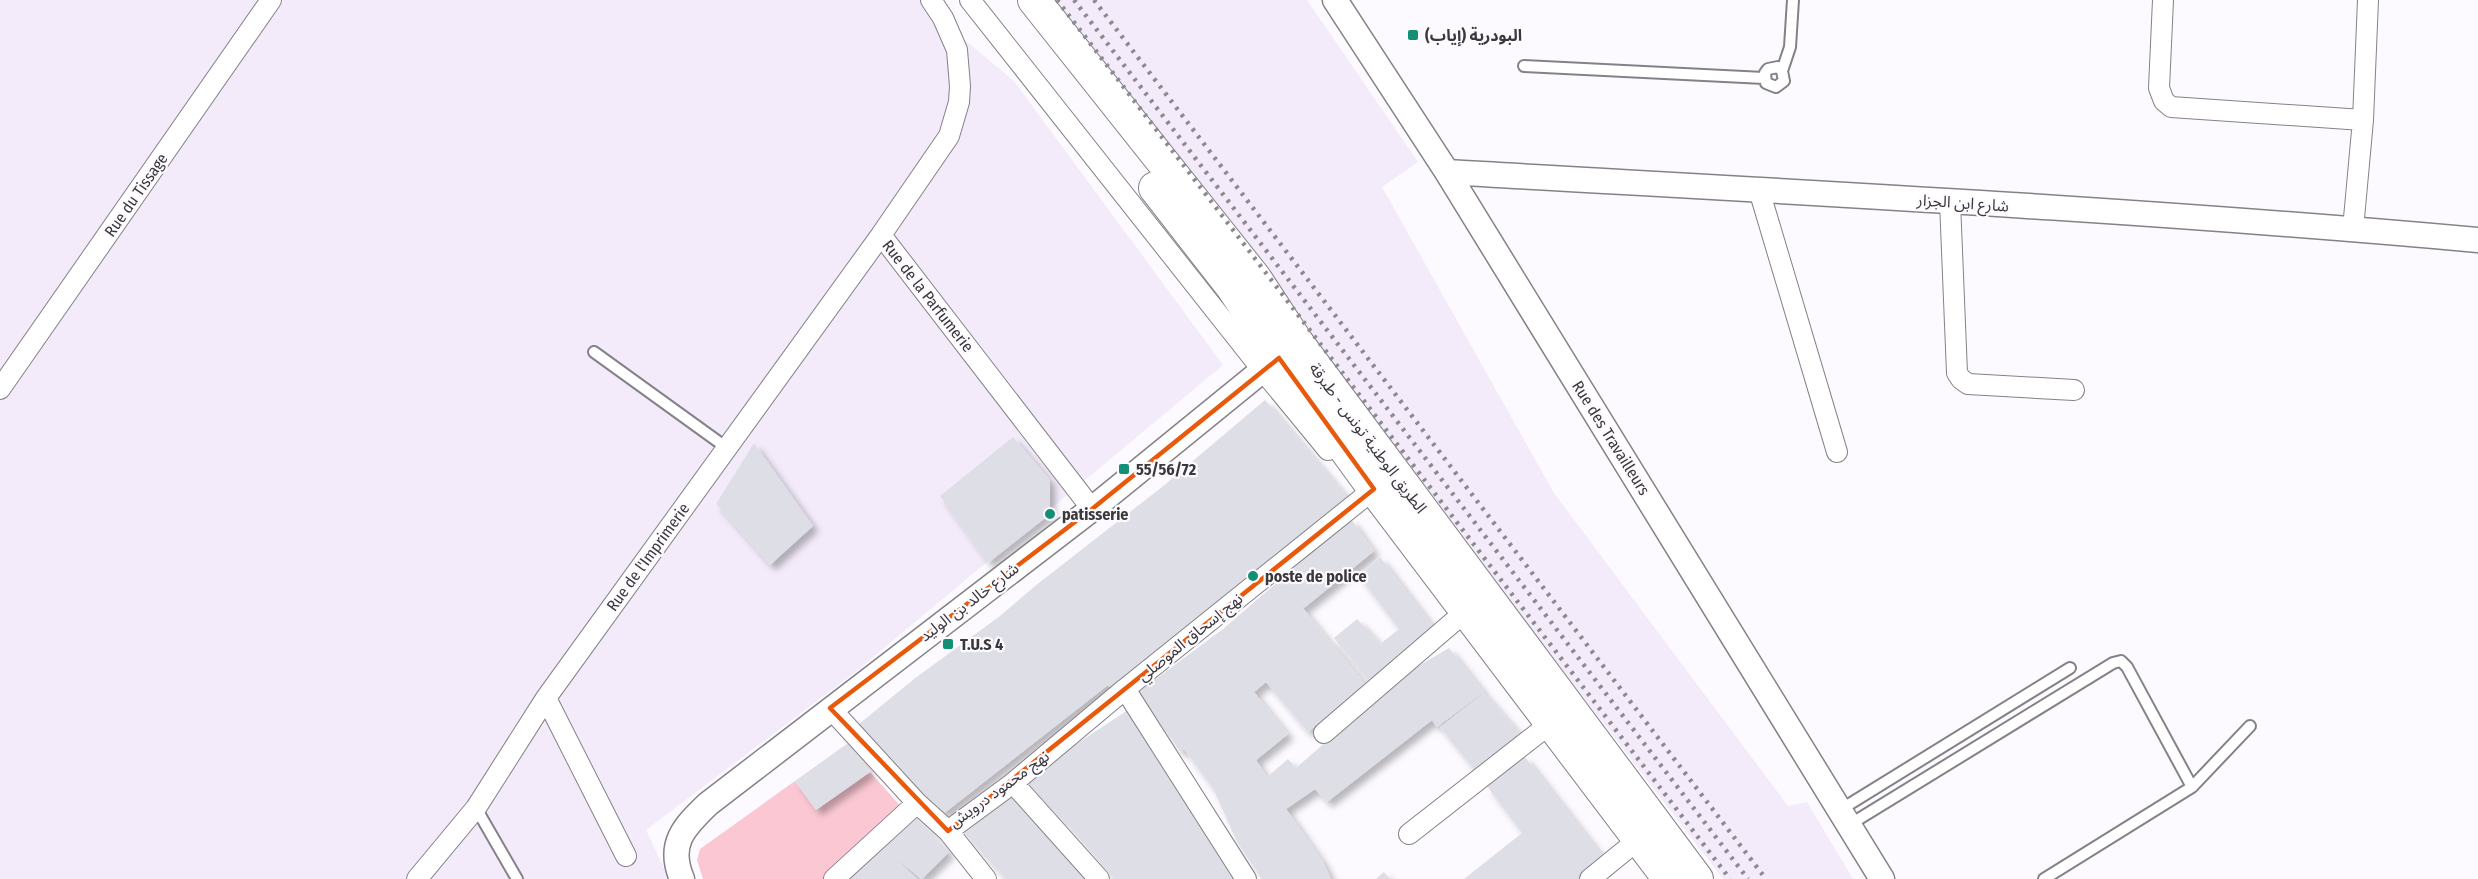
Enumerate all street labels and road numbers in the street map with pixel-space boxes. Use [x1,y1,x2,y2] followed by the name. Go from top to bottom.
[100,150,172,240] street label: Rue du Tissage
[1915,190,2010,219] street label: شارع ابن الجزار
[878,236,978,356] street label: Rue de la Parfumerie
[1304,359,1431,518] street label: الطريق الوطنية تونس - طبرقة
[1568,377,1654,499] street label: Rue des Travailleurs
[603,499,694,615] street label: Rue de l'Imprimerie
[916,558,1024,648] street label: شارع خالد بن الوليد
[1134,589,1248,688] street label: نهج إسحاق الموصلي
[945,746,1055,834] street label: نهج محمود درويش

